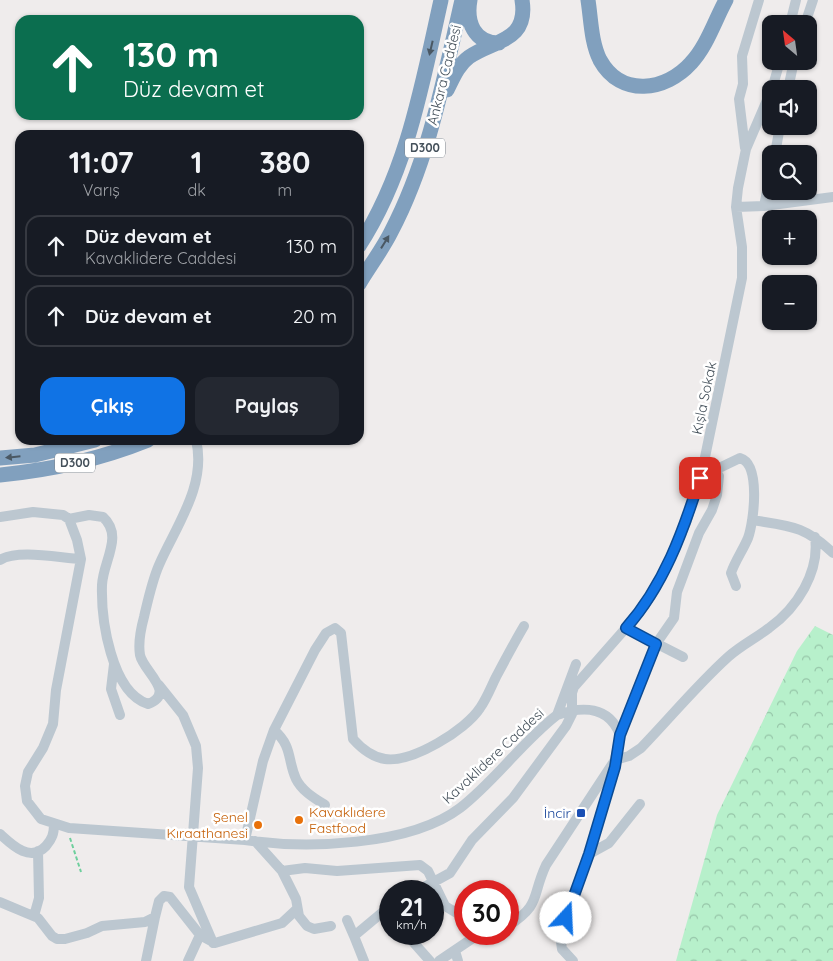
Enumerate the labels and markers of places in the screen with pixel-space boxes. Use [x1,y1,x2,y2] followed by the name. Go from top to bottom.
[679,457,721,499] pin
[309,803,386,837] place label: Kavaklıdere Fastfood
[544,804,572,822] place label: İncir
[575,807,587,819] marker: İncir
[166,808,248,842] place label: Şenel Kıraathanesi
[293,814,305,826] marker: Kavaklıdere Fastfood
[252,819,264,831] marker: Şenel Kıraathanesi

